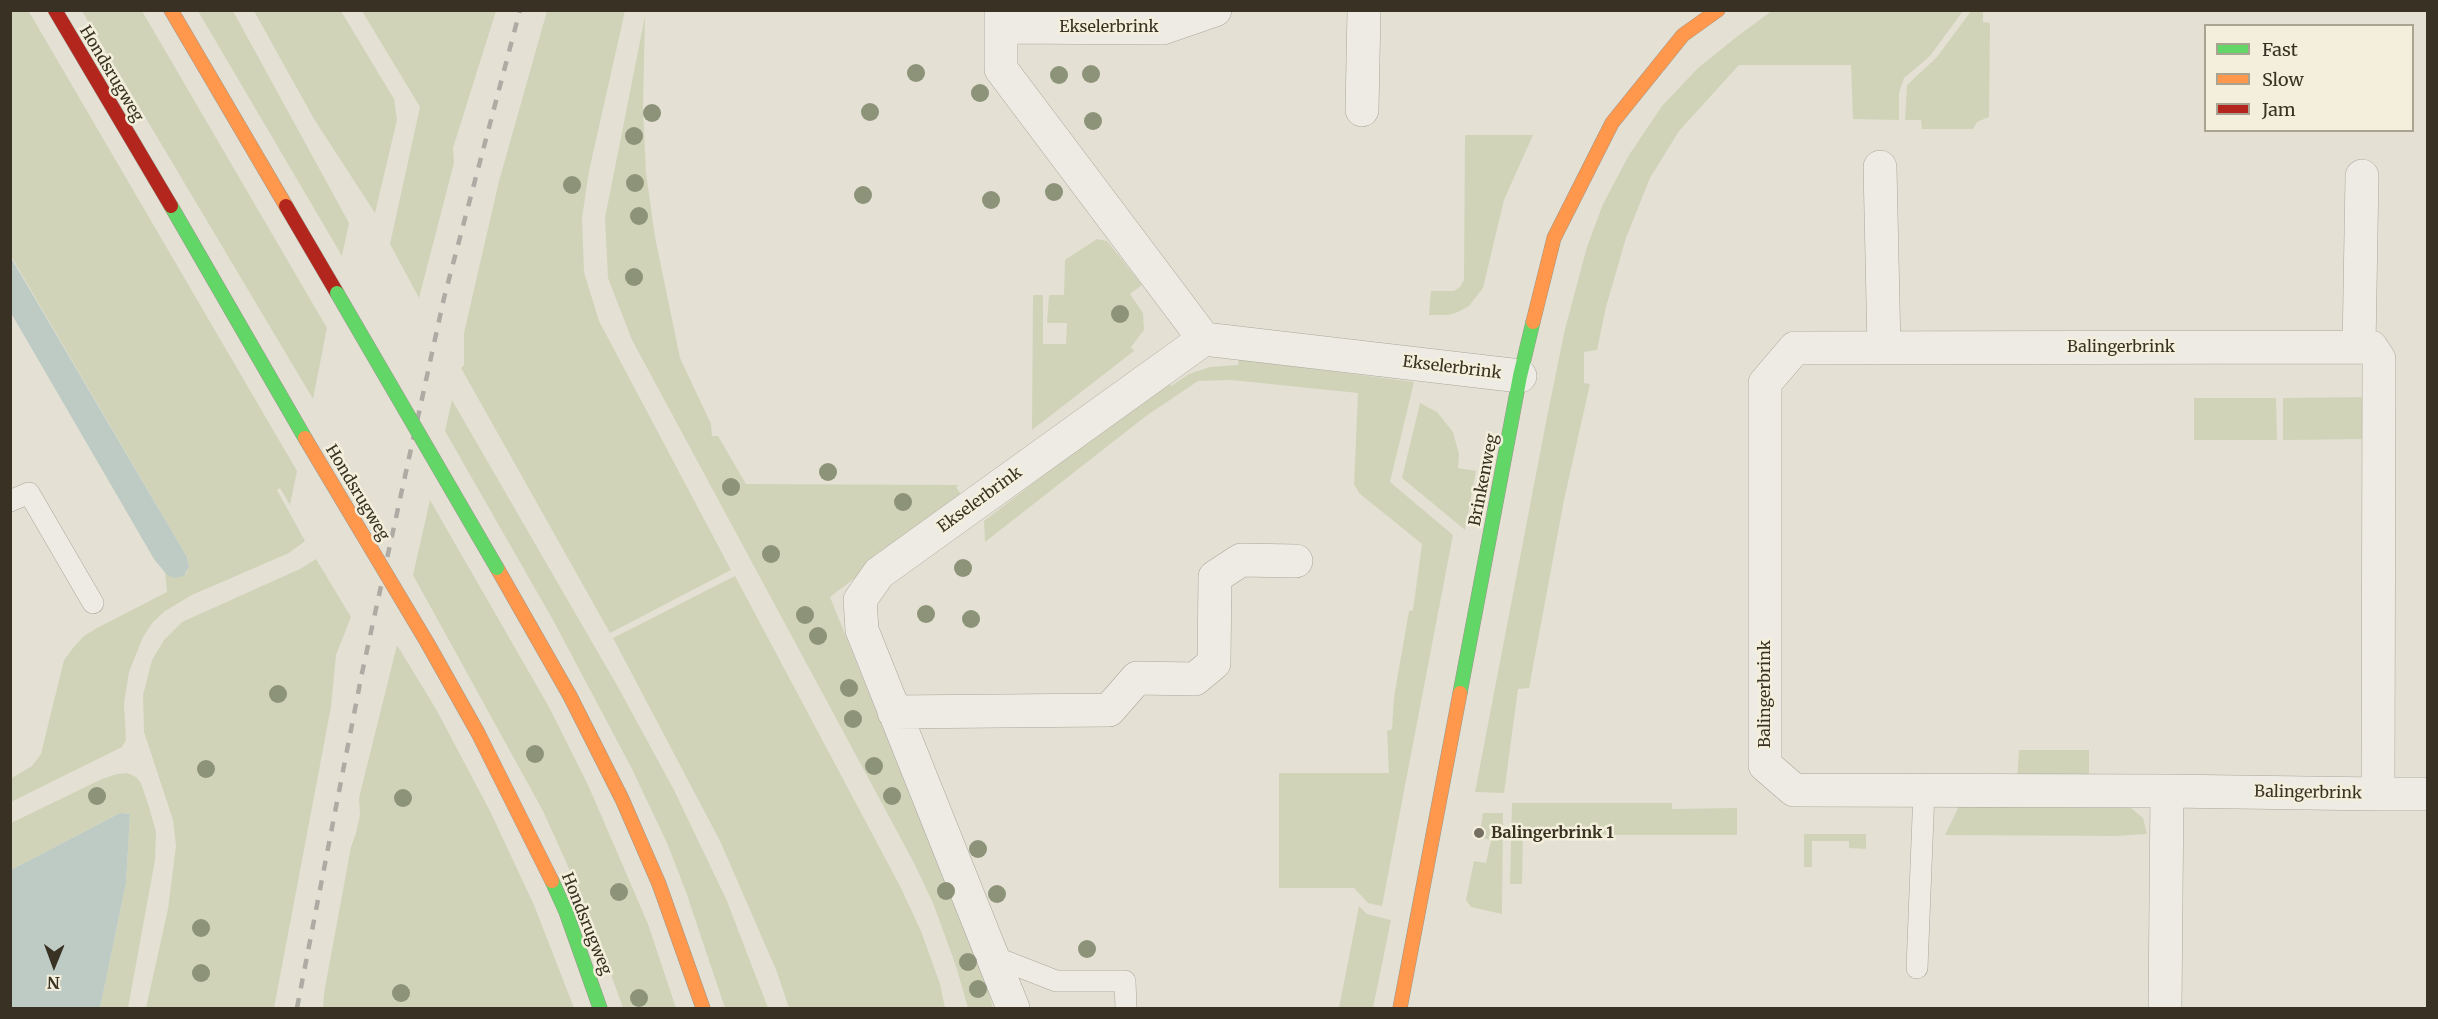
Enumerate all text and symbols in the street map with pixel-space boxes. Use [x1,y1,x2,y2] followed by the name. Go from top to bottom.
[1059,17,1159,37] street label: Ekselerbrink
[75,23,147,125] street label: Hondsrugweg
[2204,24,2414,132] legend
[2262,38,2298,61] text: Fast
[2262,68,2304,91] text: Slow
[2262,98,2296,121] text: Jam
[2067,337,2175,357] street label: Balingerbrink
[1401,352,1503,384] street label: Ekselerbrink
[1466,432,1502,528] street label: Brinkenweg
[321,442,393,544] street label: Hondsrugweg
[934,463,1026,537] street label: Ekselerbrink
[1755,640,1775,748] street label: Balingerbrink
[2254,782,2362,804] street label: Balingerbrink
[1491,823,1614,843] place label: Balingerbrink 1
[1472,826,1486,840] marker: Balingerbrink 1
[557,870,615,978] street label: Hondsrugweg
[24,935,84,995] north arrow
[47,973,60,993] text: N

